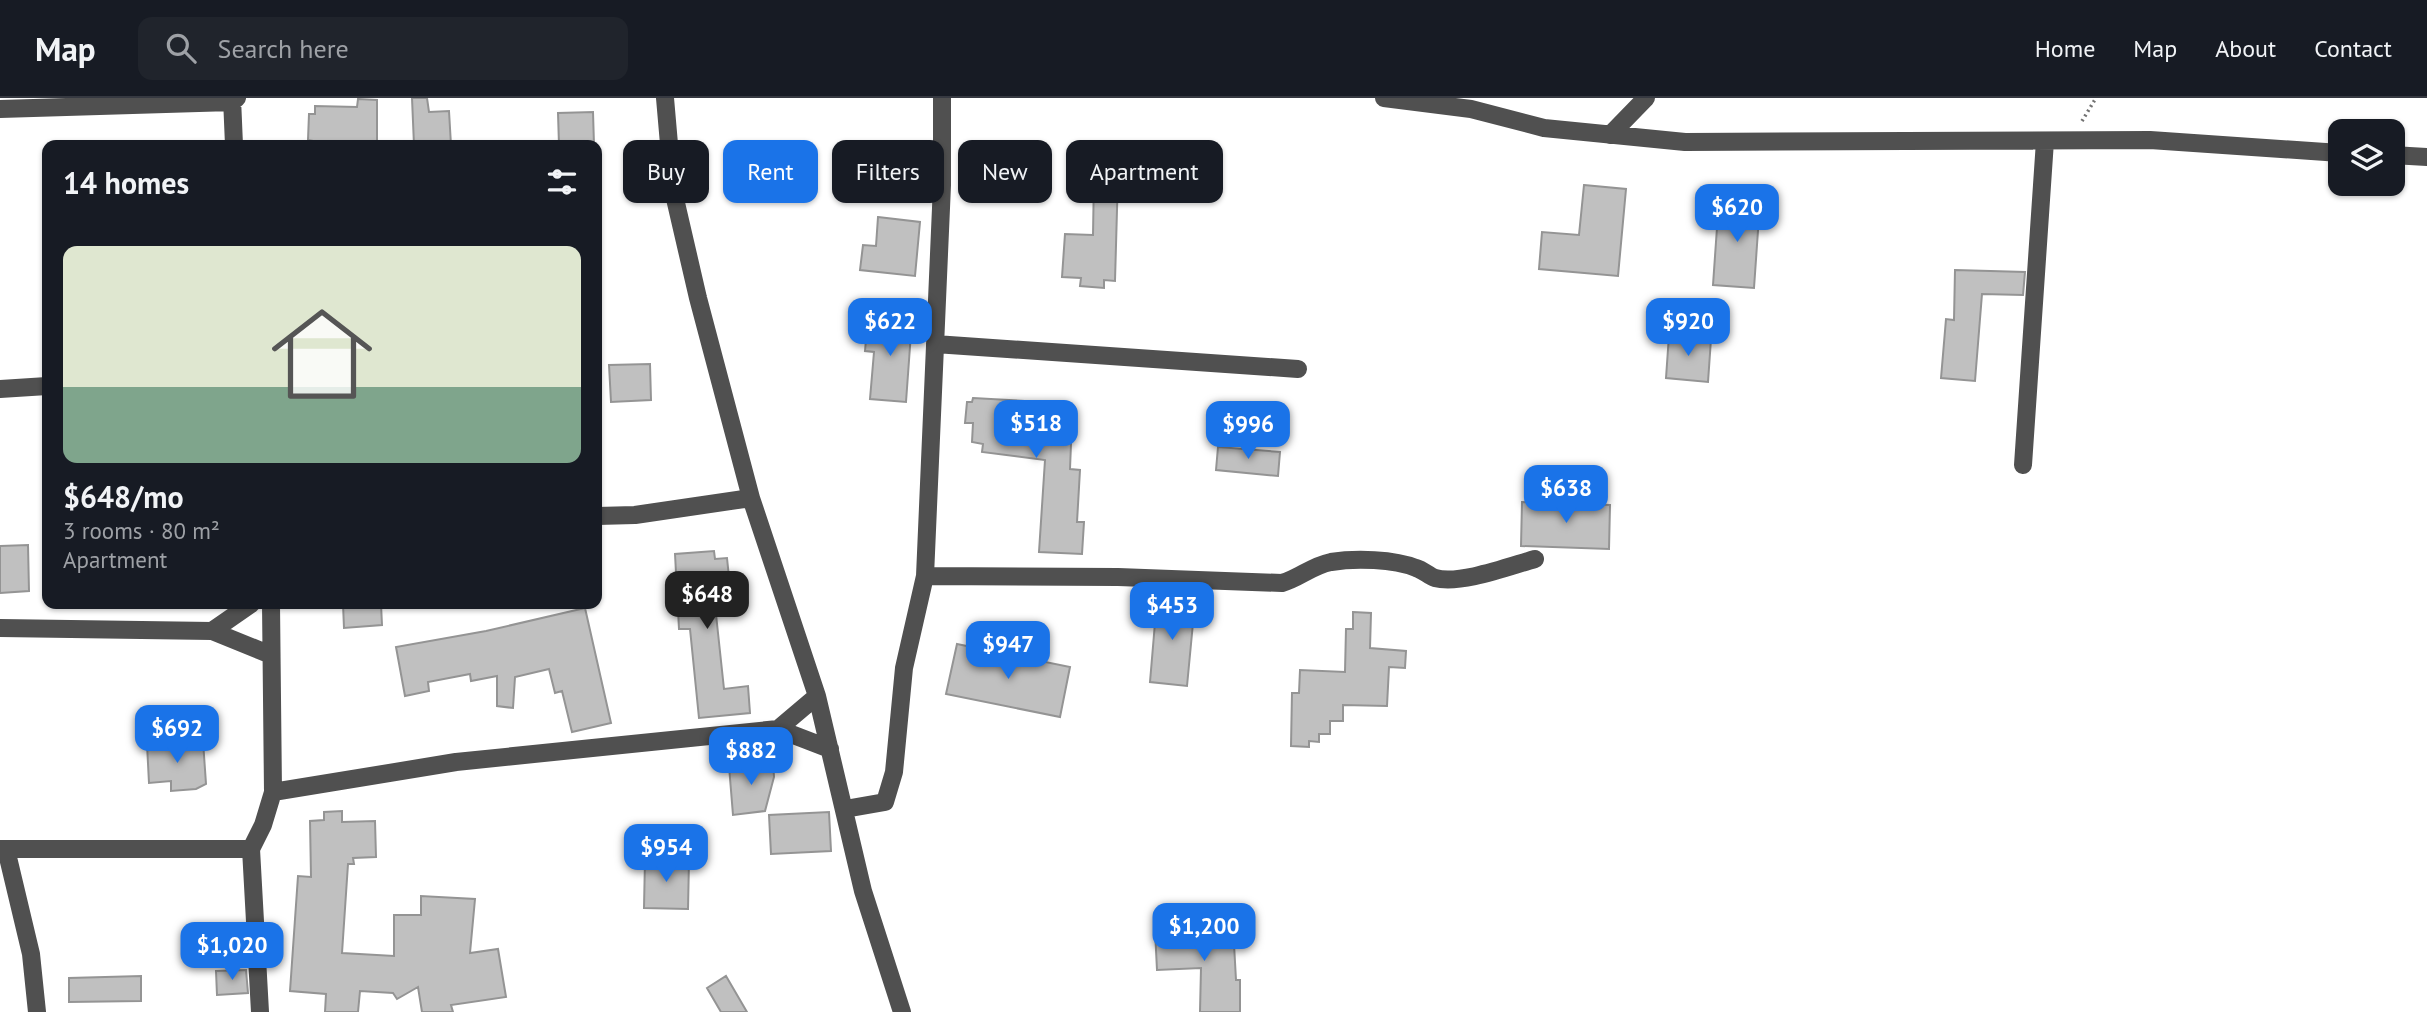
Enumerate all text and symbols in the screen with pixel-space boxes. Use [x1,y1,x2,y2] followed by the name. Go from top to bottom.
[138,17,628,80] search box
[35,27,96,70] text: Map
[162,29,200,67] icon: search
[218,32,349,65] text: Search here
[2035,33,2095,64] text: Home
[2133,33,2177,64] text: Map
[2215,33,2276,64] text: About
[2314,33,2392,64] text: Contact
[2328,119,2405,196] map controls
[2328,119,2405,196] button: layers
[623,140,709,203] chip: Buy
[723,140,818,203] chip: Rent
[832,140,944,203] chip: Filters
[958,140,1052,203] chip: New
[1066,140,1223,203] chip: Apartment
[63,163,189,202] text: 14 homes
[543,163,581,201] icon: filters
[1696,184,1778,244] pin: $620
[1711,192,1763,221] text: $620
[259,291,385,417] icon: home
[849,299,931,358] pin: $622
[1647,299,1729,358] pin: $920
[864,306,916,335] text: $622
[1662,306,1714,335] text: $920
[995,400,1077,460] pin: $518
[1207,402,1289,461] pin: $996
[1010,408,1062,437] text: $518
[1222,409,1274,438] text: $996
[1525,466,1607,525] pin: $638
[1540,473,1592,502] text: $638
[63,477,184,516] text: $648/mo
[63,516,220,545] text: 3 rooms · 80 m²
[63,545,167,574] text: Apartment
[666,572,748,631] pin: $648
[681,579,733,608] text: $648
[1131,582,1213,642] pin: $453
[1146,590,1198,619] text: $453
[967,622,1049,681] pin: $947
[982,629,1034,658] text: $947
[136,706,218,765] pin: $692
[151,713,203,742] text: $692
[710,728,792,787] pin: $882
[725,735,777,764] text: $882
[625,824,707,884] pin: $954
[640,832,692,861] text: $954
[1147,904,1261,963] pin: $1,200
[1168,911,1240,940] text: $1,200
[175,922,289,982] pin: $1,020
[196,930,268,959] text: $1,020

